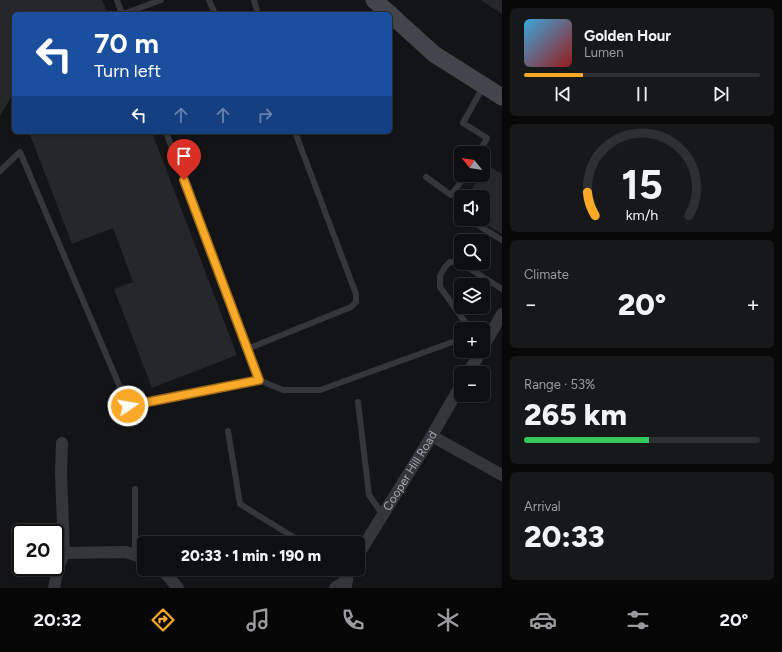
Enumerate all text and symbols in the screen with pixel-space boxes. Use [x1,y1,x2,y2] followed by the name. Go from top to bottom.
[94,26,159,60] text: 70 m
[584,27,671,45] text: Golden Hour
[28,28,80,80] icon: left
[584,45,623,60] text: Lumen
[94,60,161,82] text: Turn left
[552,83,574,105] icon: previous
[631,83,653,105] icon: pause
[710,83,732,105] icon: next
[128,104,150,126] icon: left
[170,104,192,126] icon: ahead
[212,104,234,126] icon: ahead
[254,104,276,126] icon: right
[167,139,201,180] pin
[173,145,195,167] icon: arrive
[454,146,490,182] north arrow
[454,146,490,402] map controls
[621,159,663,209] text: 15
[454,190,490,226] button: sound
[626,206,658,224] text: km/h
[454,234,490,270] button: search
[524,267,569,282] text: Climate
[454,278,490,314] button: layers
[618,286,666,323] text: 20°
[524,291,538,318] text: −
[746,291,760,318] text: +
[454,322,490,358] button: +
[454,366,490,402] button: −
[524,377,595,392] text: Range · 53%
[107,385,149,427] position arrow
[524,396,627,433] text: 265 km
[380,428,440,513] street label: Cooper Hill Road
[524,499,561,514] text: Arrival
[524,518,605,555] text: 20:33
[12,524,64,576] speed limit sign: 20
[181,547,321,565] text: 20:33 · 1 min · 190 m
[149,606,177,634] icon: directions
[244,606,272,634] icon: music
[339,606,367,634] icon: phone
[434,606,462,634] icon: climate
[529,606,557,634] icon: car
[624,606,652,634] icon: filters
[34,609,82,631] text: 20:32
[719,609,748,631] text: 20°

